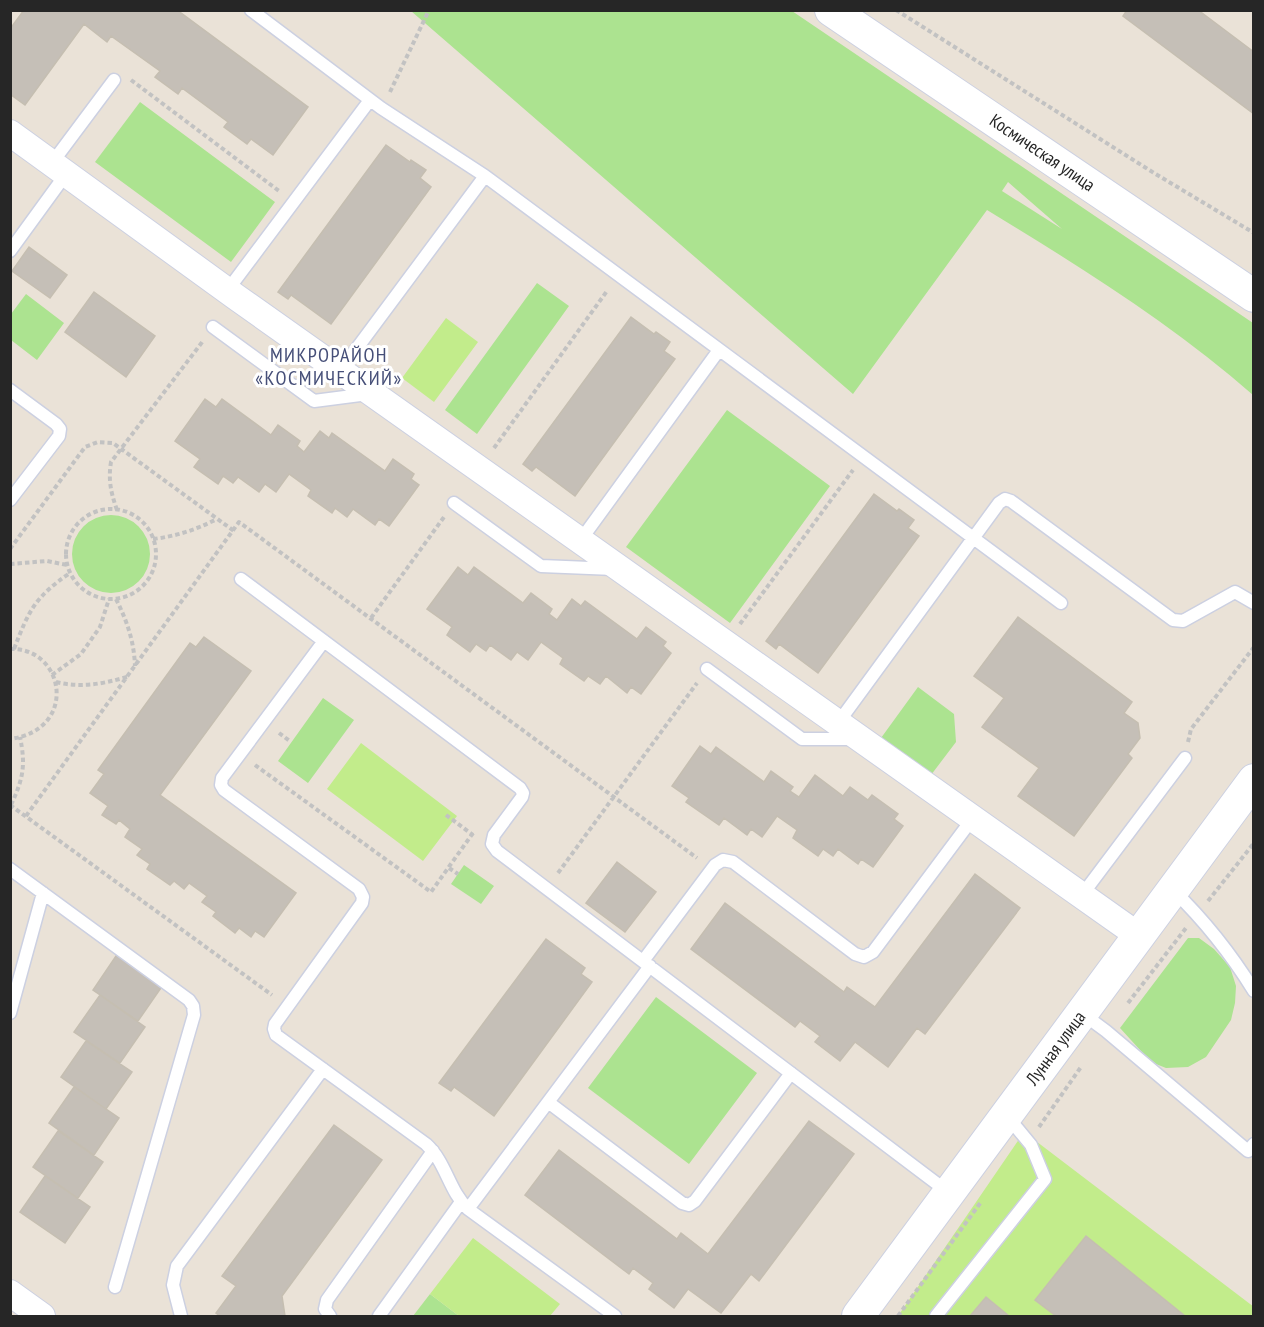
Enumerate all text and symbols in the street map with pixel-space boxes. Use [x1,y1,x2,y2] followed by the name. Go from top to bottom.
[985,109,1100,196] street label: Космическая улица
[255,342,403,391] district label: МИКРОРАЙОН «КОСМИЧЕСКИЙ»
[1020,1006,1090,1090] street label: Лунная улица

